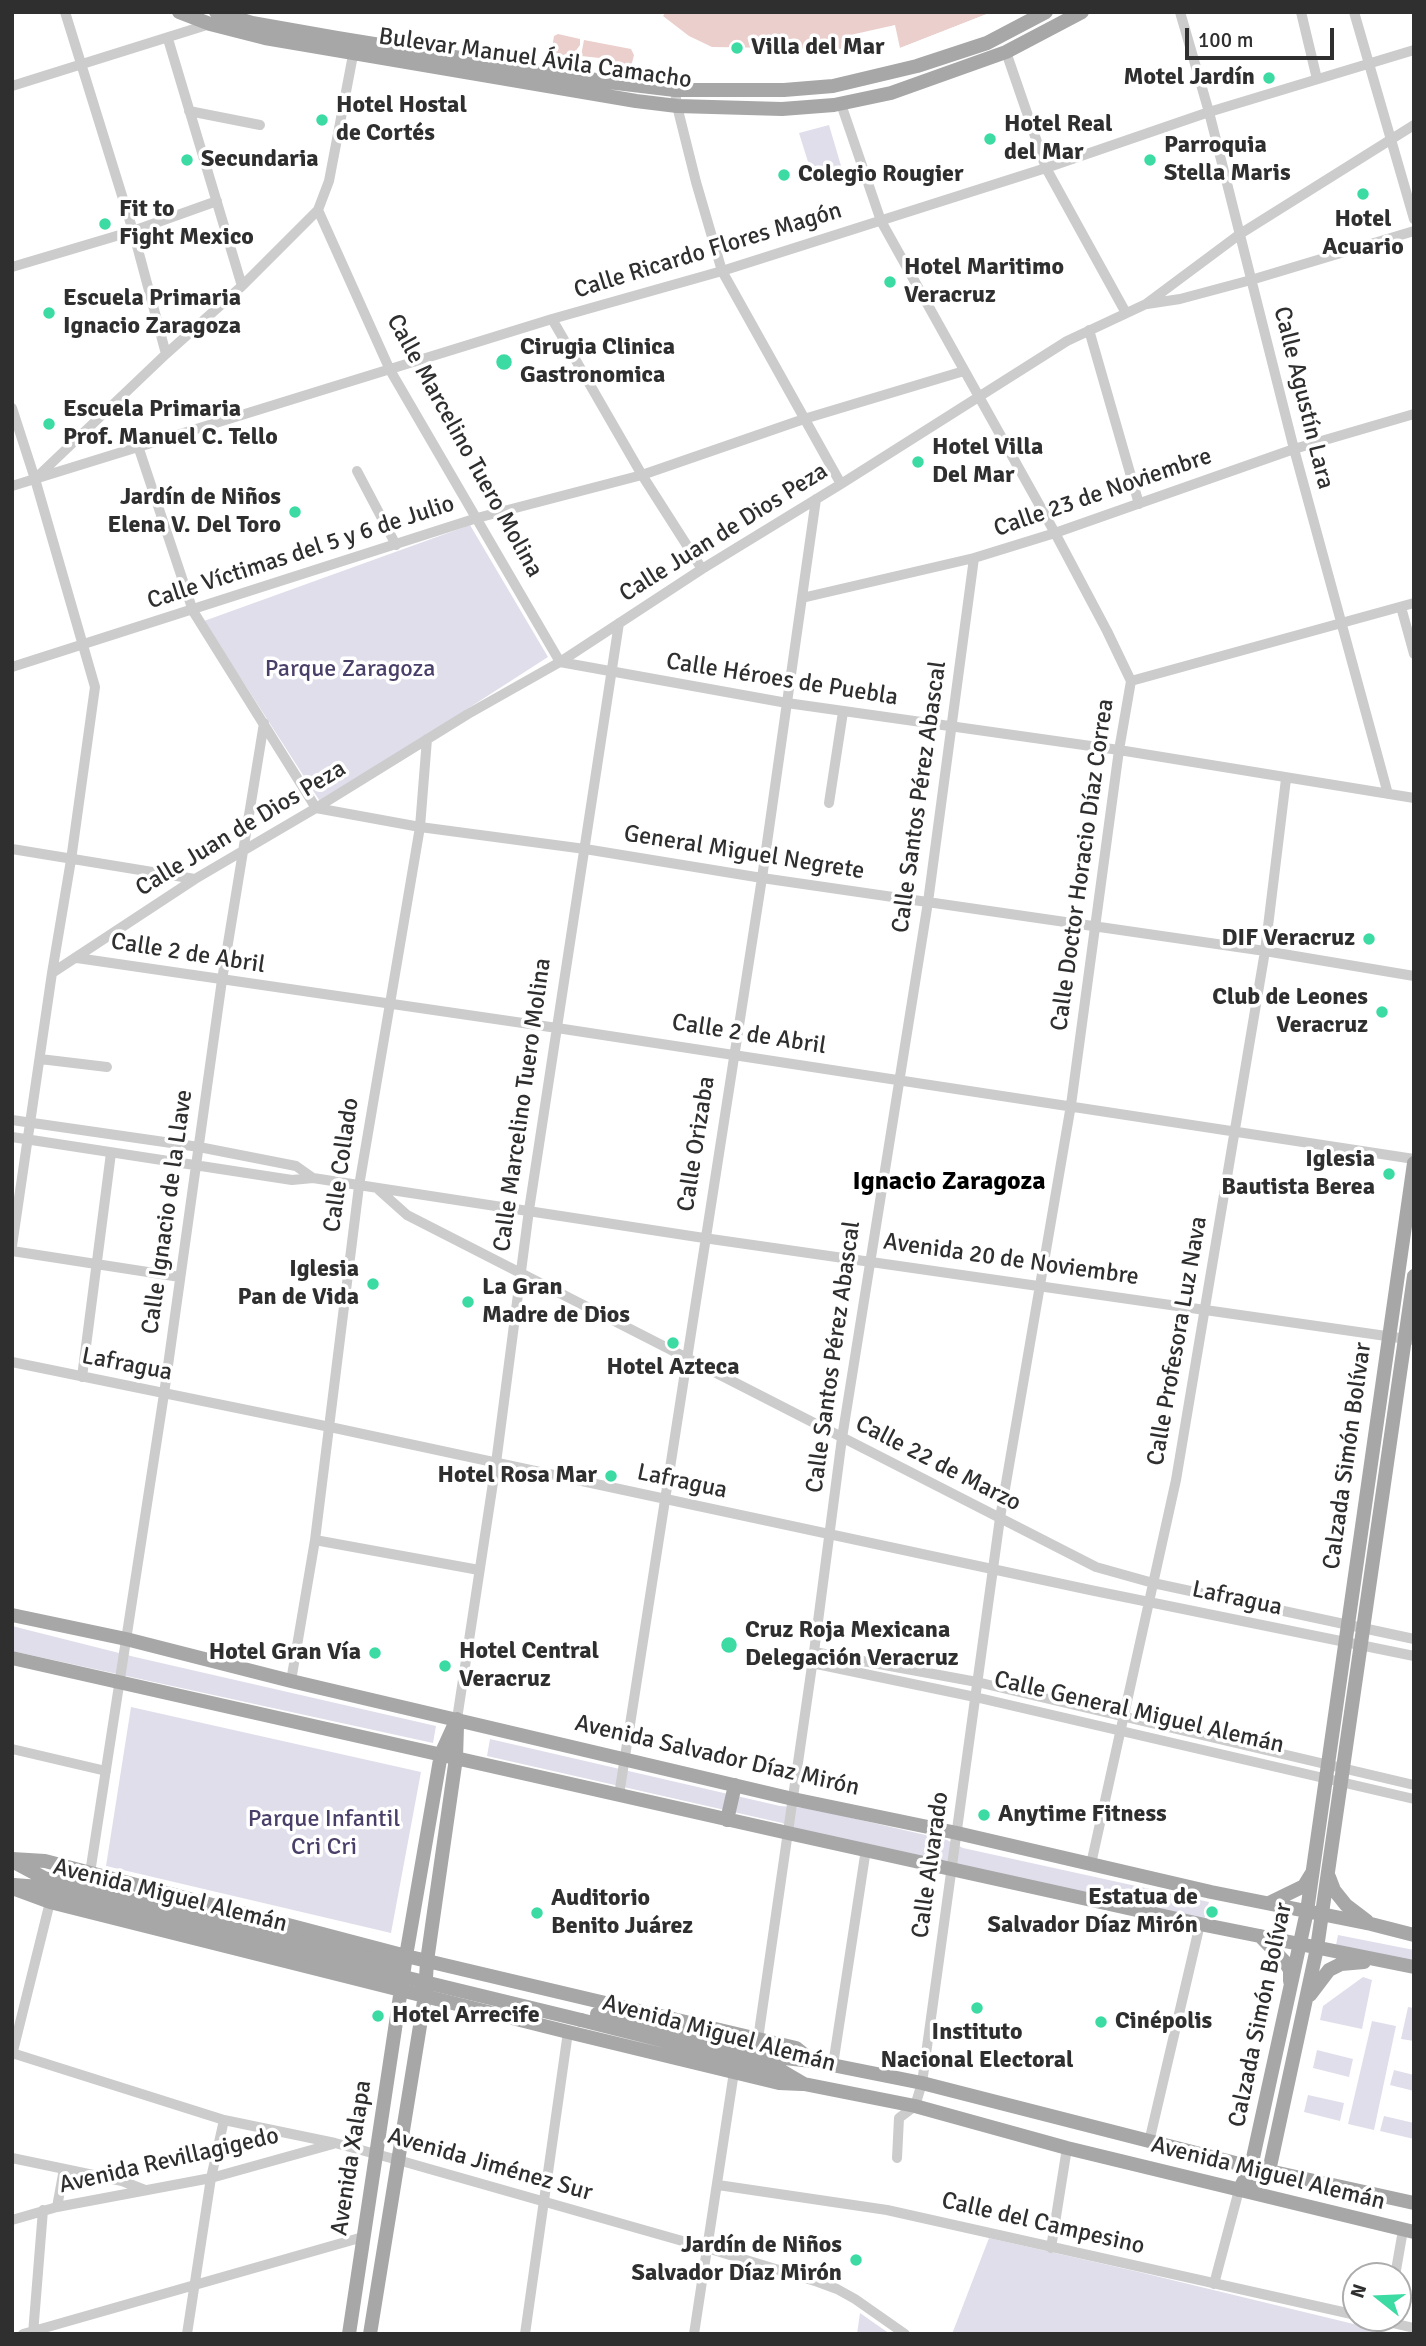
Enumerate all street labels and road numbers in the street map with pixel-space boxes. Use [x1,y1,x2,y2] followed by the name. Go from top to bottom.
[377,23,693,95] street label: Bulevar Manuel Ávila Camacho
[571,197,845,305] street label: Calle Ricardo Flores Magón
[1266,304,1340,492] street label: Calle Agustín Lara
[380,309,548,583] street label: Calle Marcelino Tuero Molina
[990,442,1216,544] street label: Calle 23 de Noviembre
[615,457,833,609] street label: Calle Juan de Dios Peza
[144,490,458,616] street label: Calle Víctimas del 5 y 6 de Julio
[664,647,900,713] street label: Calle Héroes de Puebla
[887,659,953,935] street label: Calle Santos Pérez Abascal
[1045,697,1121,1033] street label: Calle Doctor Horacio Díaz Correa
[131,755,351,903] street label: Calle Juan de Dios Peza
[622,820,866,886] street label: General Miguel Negrete
[109,928,267,980] street label: Calle 2 de Abril
[488,956,558,1254] street label: Calle Marcelino Tuero Molina
[670,1009,828,1061] street label: Calle 2 de Abril
[672,1074,722,1214] street label: Calle Orizaba
[137,1088,199,1336] street label: Calle Ignacio de la Llave
[318,1096,366,1234] street label: Calle Collado
[1142,1214,1214,1468] street label: Calle Profesora Luz Nava
[801,1219,867,1495] street label: Calle Santos Pérez Abascal
[881,1228,1141,1292] street label: Avenida 20 de Noviembre
[1318,1341,1378,1571] street label: Calzada Simón Bolívar
[79,1342,175,1388] street label: Lafragua
[850,1410,1026,1518] street label: Calle 22 de Marzo
[634,1458,730,1506] street label: Lafragua
[1189,1575,1285,1623] street label: Lafragua
[991,1666,1287,1760] street label: Calle General Miguel Alemán
[572,1709,862,1803] street label: Avenida Salvador Díaz Mirón
[906,1790,956,1940] street label: Calle Alvarado
[50,1853,290,1939] street label: Avenida Miguel Alemán
[1223,1900,1299,2130] street label: Calzada Simón Bolívar
[599,1989,839,2079] street label: Avenida Miguel Alemán
[326,2078,378,2238] street label: Avenida Xalapa
[56,2122,282,2200] street label: Avenida Revillagigedo
[384,2122,596,2208] street label: Avenida Jiménez Sur
[1148,2131,1388,2217] street label: Avenida Miguel Alemán
[939,2187,1147,2261] street label: Calle del Campesino

